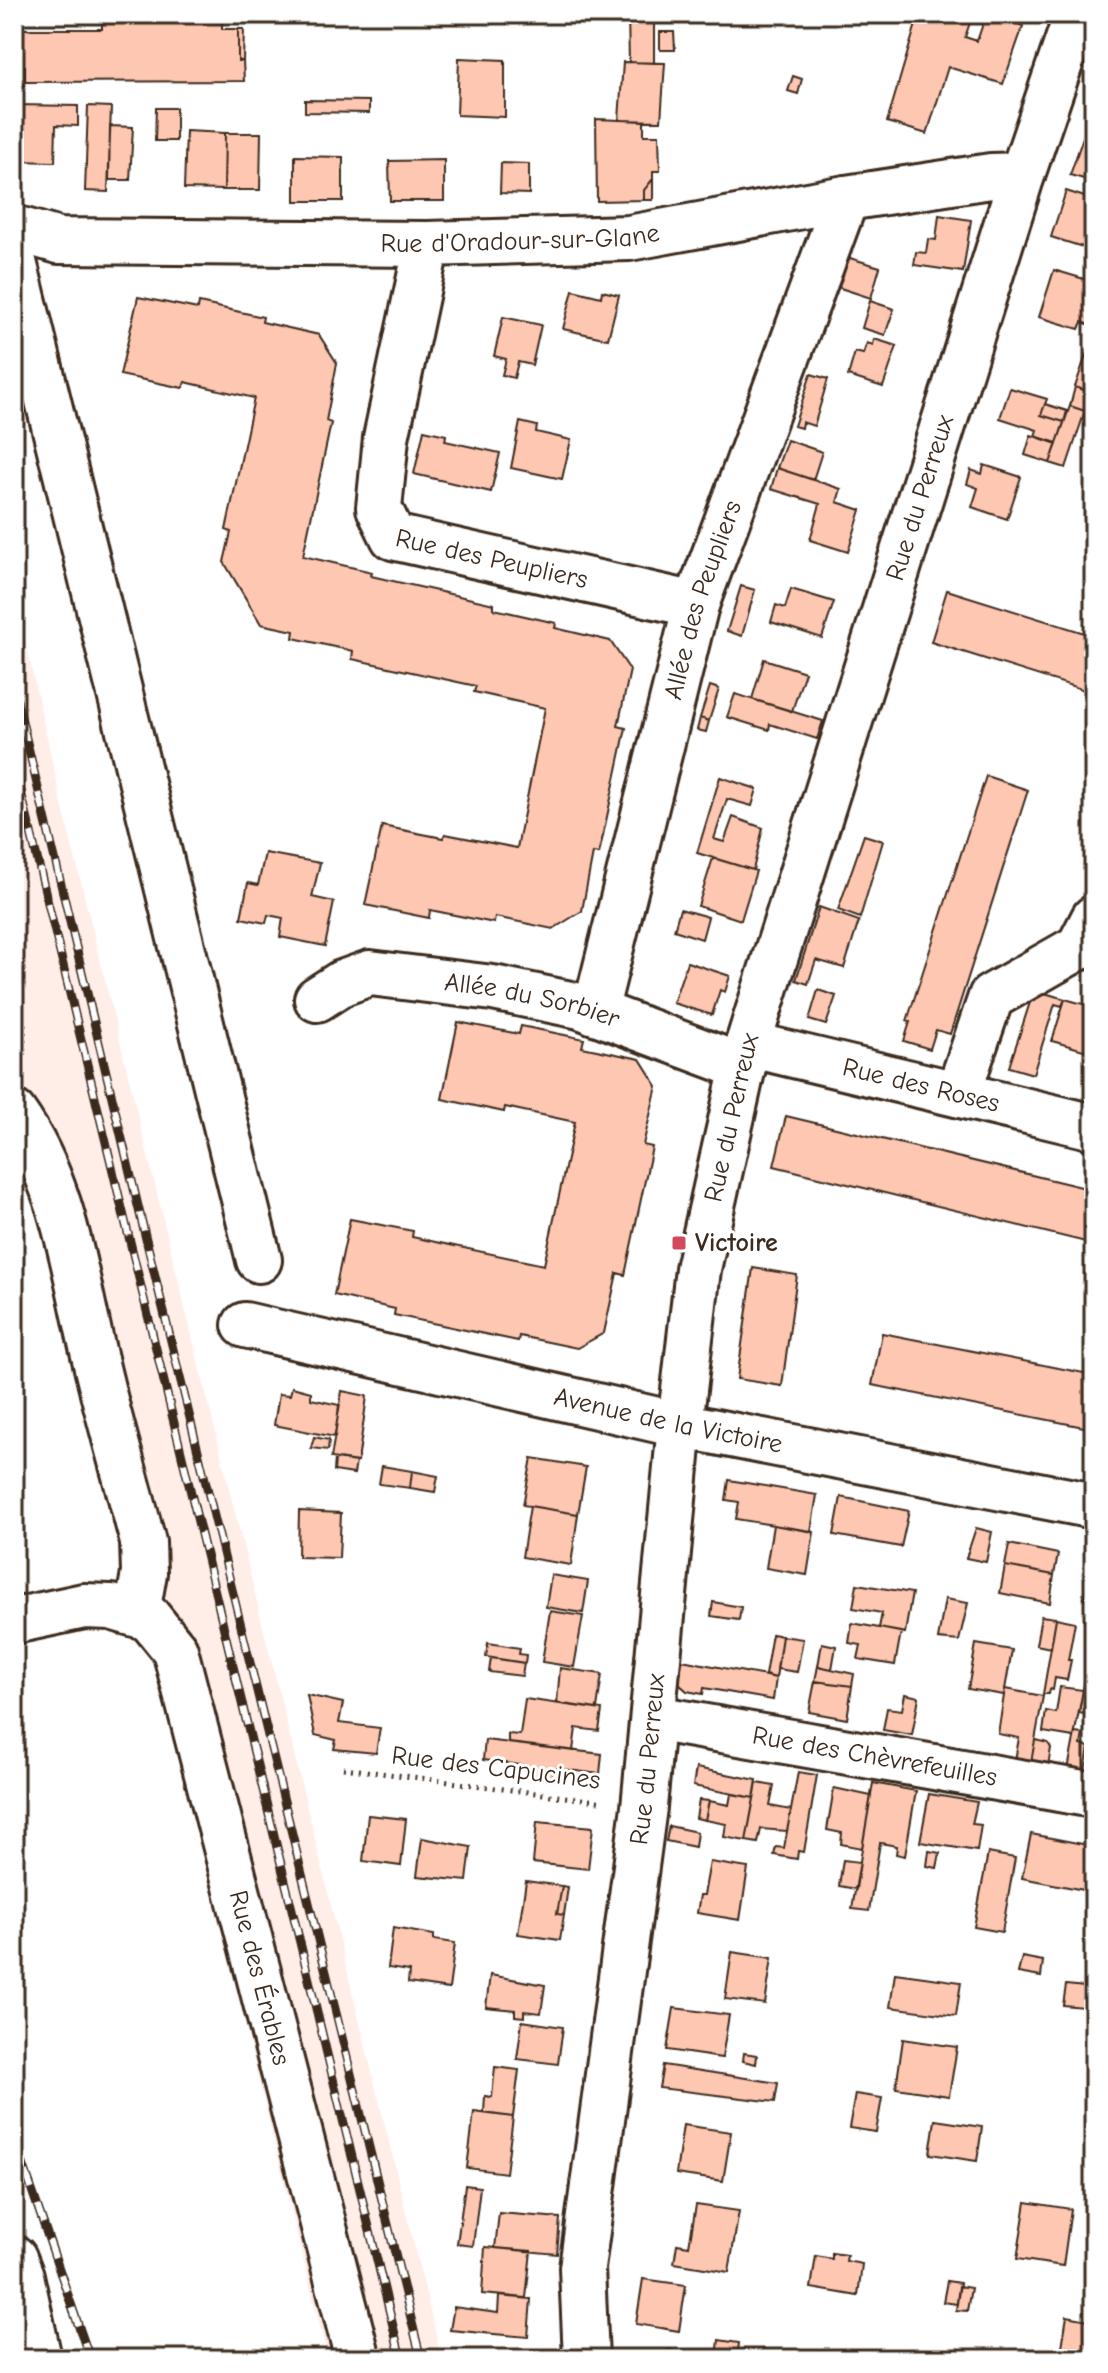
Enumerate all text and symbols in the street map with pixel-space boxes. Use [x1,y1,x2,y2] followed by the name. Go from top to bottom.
[381,218,662,259] street label: Rue d'Oradour-sur-Glane
[880,411,960,584] street label: Rue du Perreux
[658,496,748,703] street label: Allée des Peupliers
[393,523,591,595] street label: Rue des Peupliers
[443,967,624,1035] street label: Allée du Sorbier
[698,1029,766,1205] street label: Rue du Perreux
[840,1052,1002,1119] street label: Rue des Roses
[695,1228,778,1258] place label: Victoire
[670,1234,688,1252] marker: Victoire
[551,1382,785,1460] street label: Avenue de la Victoire
[624,1672,672,1847] street label: Rue du Perreux
[750,1720,999,1793] street label: Rue des Chèvrefeuilles
[390,1740,602,1796] street label: Rue des Capucines
[223,1887,297,2068] street label: Rue des Érables

